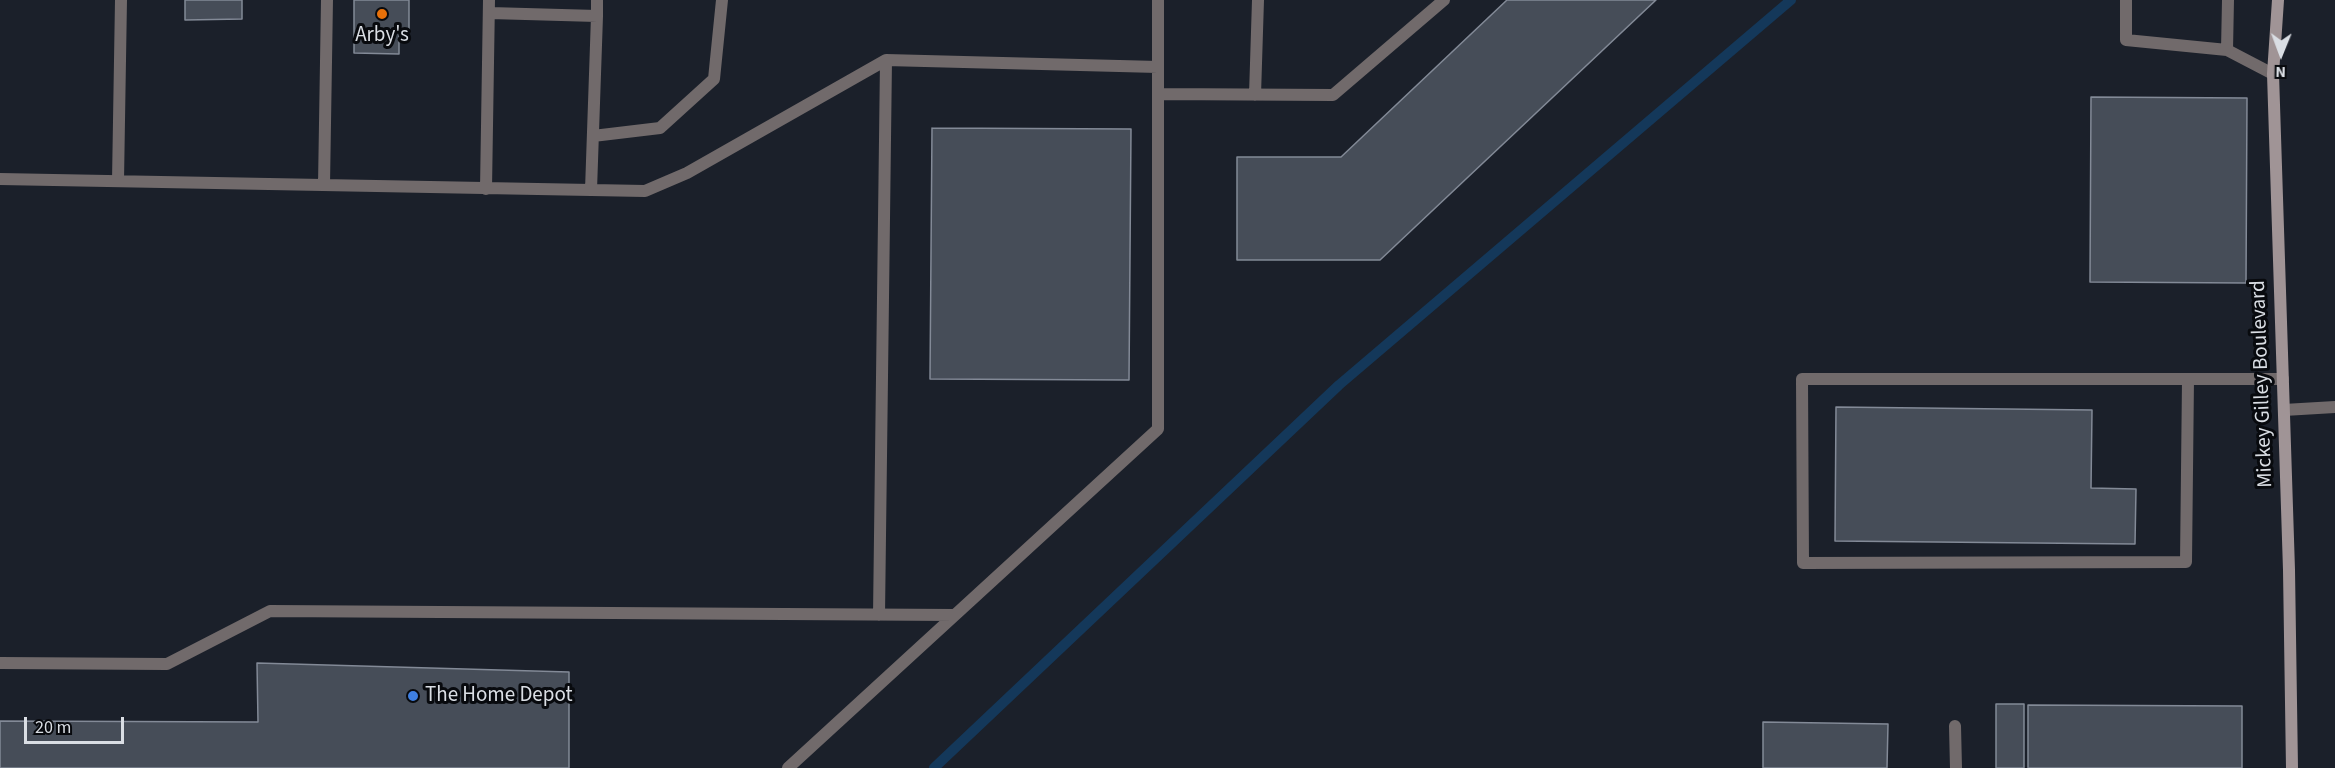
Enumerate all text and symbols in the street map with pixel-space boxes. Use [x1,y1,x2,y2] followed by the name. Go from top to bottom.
[375,7,389,21] marker: Arby's
[355,23,409,49] place label: Arby's
[2251,24,2311,84] north arrow
[2275,61,2286,83] text: N
[2247,280,2279,488] street label: Mickey Gilley Boulevard
[425,683,572,709] place label: The Home Depot
[406,689,420,703] marker: The Home Depot
[27,705,128,743] scale bar
[35,715,71,740] text: 20 m

